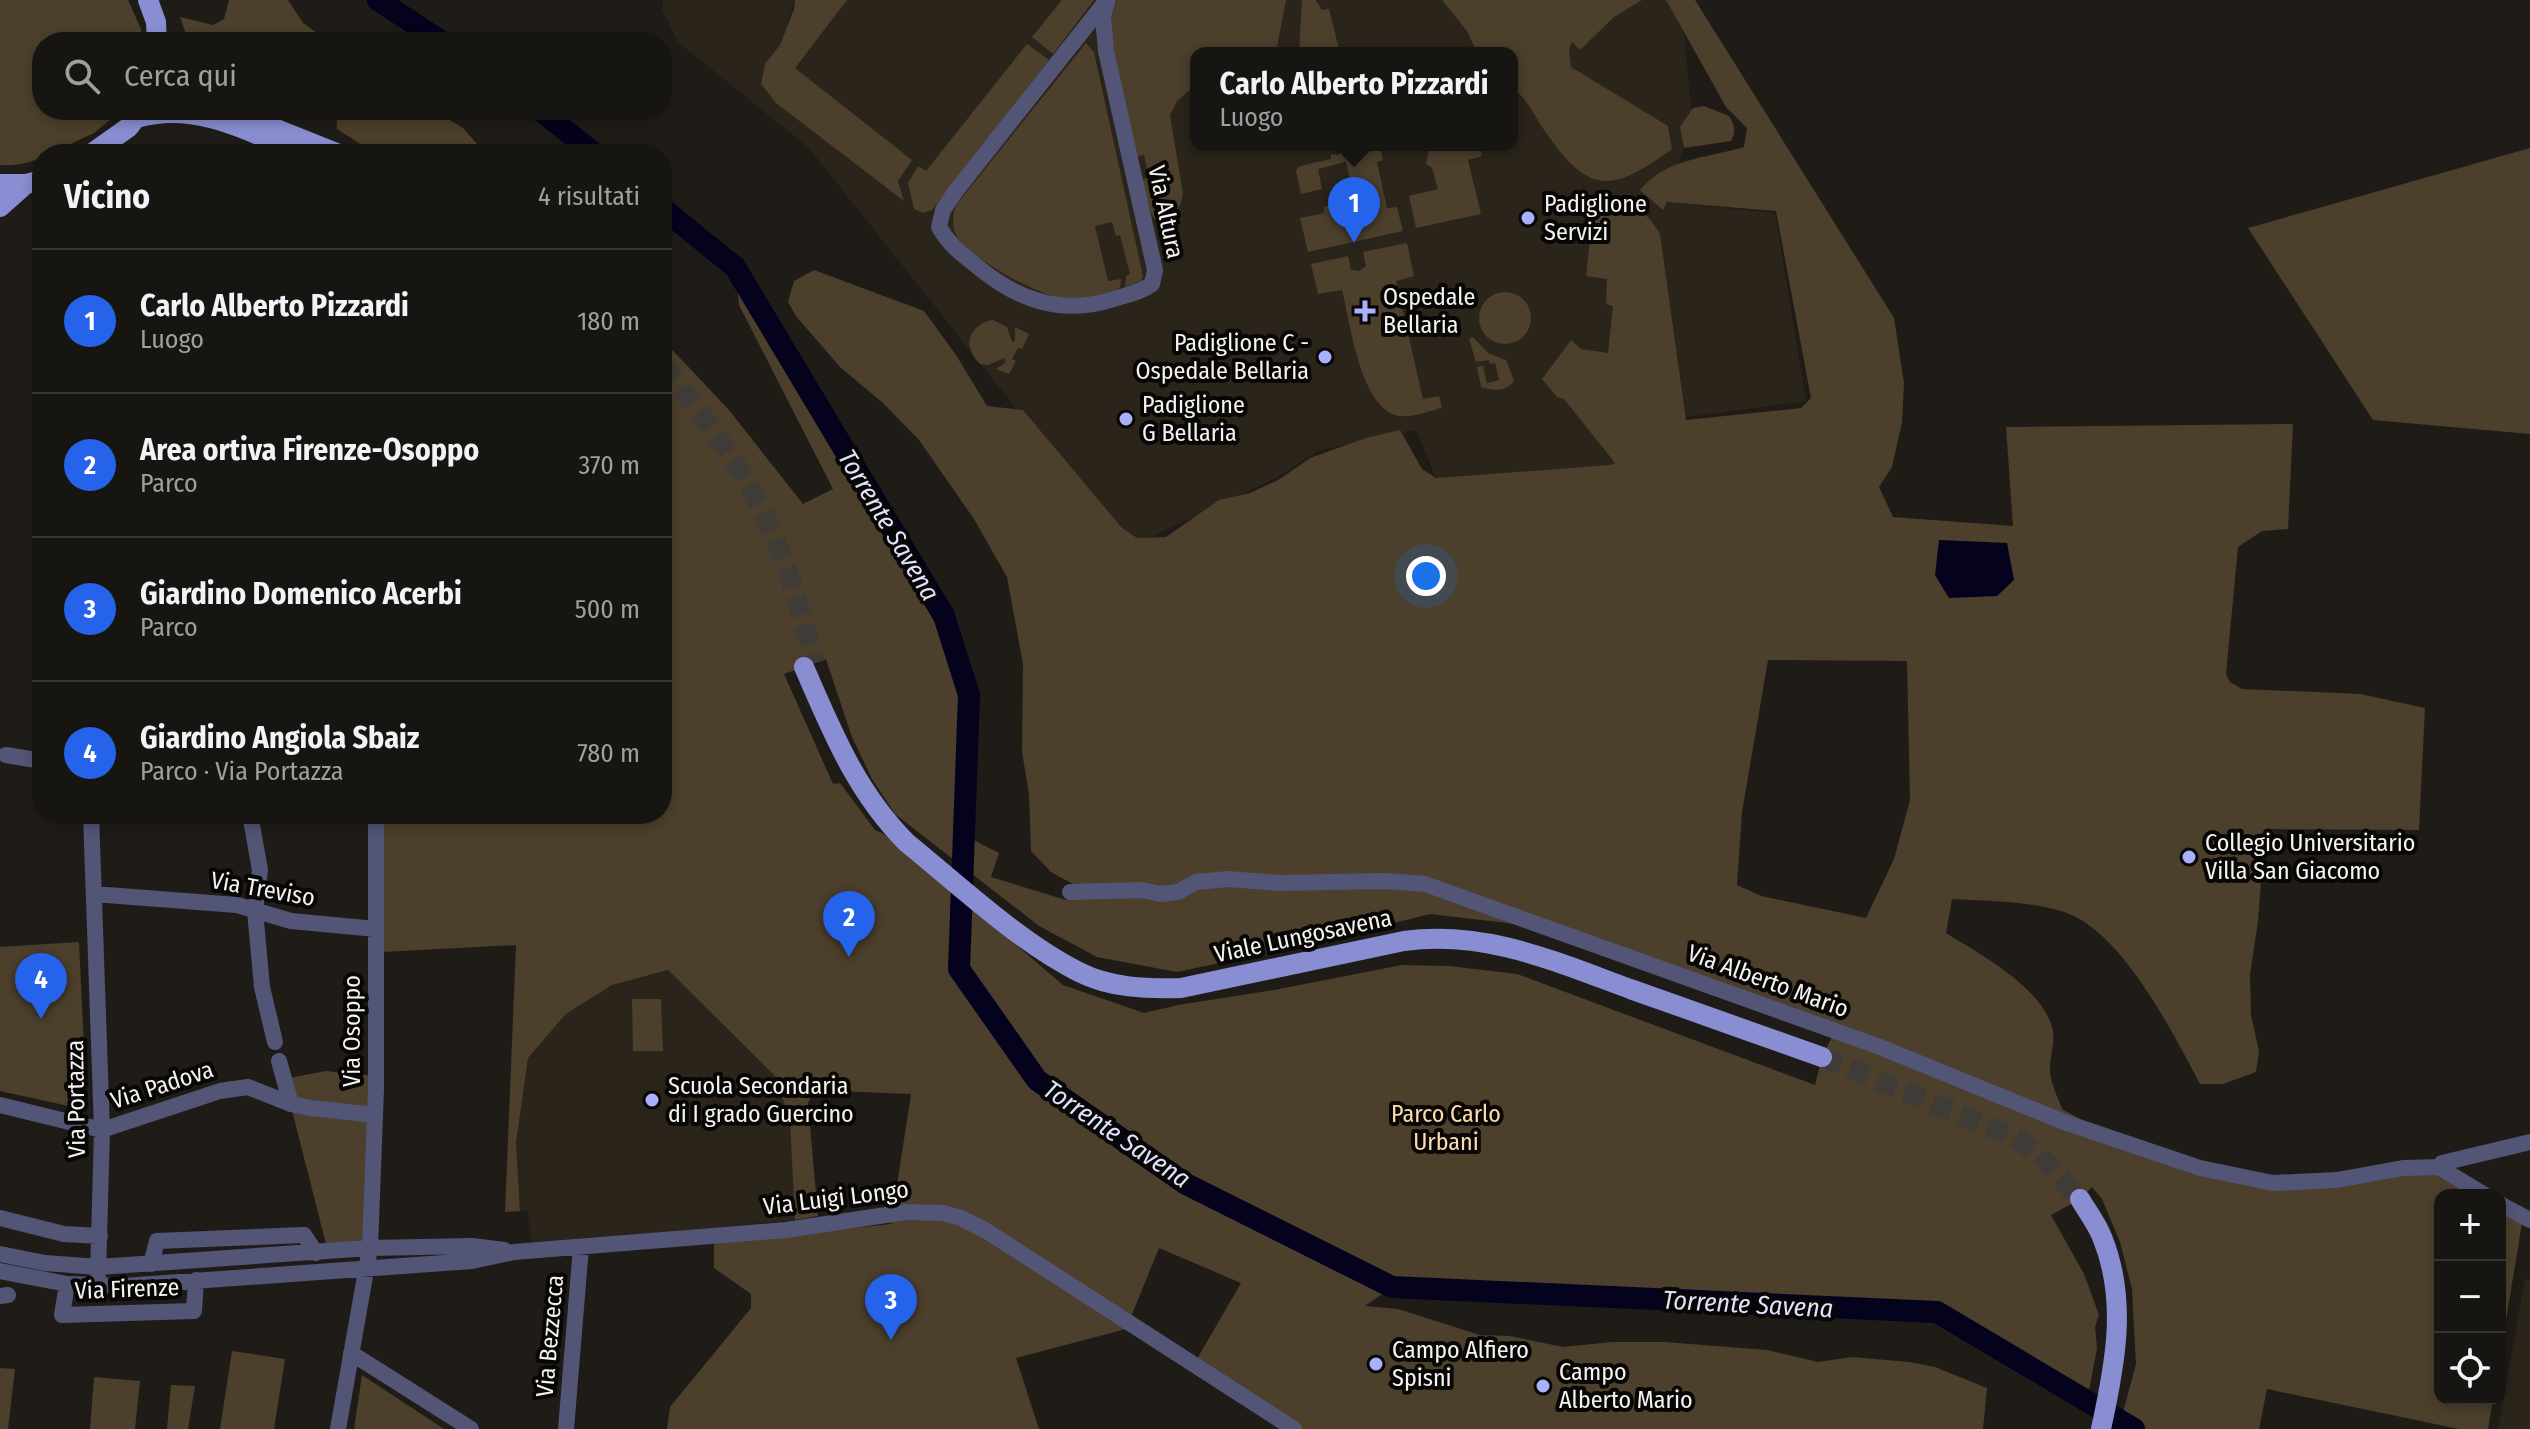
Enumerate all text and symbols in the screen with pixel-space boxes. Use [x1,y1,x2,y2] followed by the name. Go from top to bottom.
[32,32,672,120] search box
[1190,47,1518,151] popup
[60,54,104,98] icon: search
[124,58,237,94] text: Cerca qui
[1220,66,1488,102] text: Carlo Alberto Pizzardi
[1220,102,1283,133] text: Luogo
[1142,163,1190,261] street label: Via Altura
[64,176,150,217] text: Vicino
[1328,177,1380,243] pin: 1
[538,181,640,212] text: 4 risultati
[1544,190,1647,246] place label: Padiglione Servizi
[1519,209,1537,227] marker: Padiglione Servizi
[1383,283,1475,339] place label: Ospedale Bellaria
[140,288,409,324] text: Carlo Alberto Pizzardi
[1354,300,1376,322] marker: Ospedale Bellaria
[85,306,96,337] text: 1
[577,306,640,337] text: 180 m
[140,324,204,355] text: Luogo
[1135,329,1309,385] place label: Padiglione C - Ospedale Bellaria
[1316,348,1334,366] marker: Padiglione C - Ospedale Bellaria
[1142,391,1245,447] place label: Padiglione G Bellaria
[1117,410,1135,428] marker: Padiglione G Bellaria
[140,432,479,468] text: Area ortiva Firenze-Osoppo
[831,444,946,606] water label: Torrente Savena
[84,450,96,481] text: 2
[579,450,640,481] text: 370 m
[140,468,198,499] text: Parco
[1406,556,1446,596] your location
[140,576,462,612] text: Giardino Domenico Acerbi
[84,594,96,625] text: 3
[575,594,640,625] text: 500 m
[140,612,198,643] text: Parco
[140,720,419,756] text: Giardino Angiola Sbaiz
[83,738,97,769] text: 4
[577,738,640,769] text: 780 m
[140,756,344,787] text: Parco · Via Portazza
[2205,829,2415,885] place label: Collegio Universitario Villa San Giacomo
[2180,848,2198,866] marker: Collegio Universitario Villa San Giacomo
[209,866,317,912] street label: Via Treviso
[823,891,875,957] pin: 2
[1212,904,1394,968] street label: Viale Lungosavena
[1684,939,1852,1023] street label: Via Alberto Mario
[15,953,67,1019] pin: 4
[338,975,366,1087] street label: Via Osoppo
[61,1040,91,1158] street label: Via Portazza
[107,1055,217,1115] street label: Via Padova
[668,1072,854,1128] place label: Scuola Secondaria di I grado Guercino
[1037,1074,1196,1195] water label: Torrente Savena
[643,1091,661,1109] marker: Scuola Secondaria di I grado Guercino
[1391,1100,1501,1156] park label: Parco Carlo Urbani
[762,1175,910,1221] street label: Via Luigi Longo
[2434,1189,2506,1405] map controls
[2434,1189,2506,1261] button: +
[2434,1261,2506,1333] button: −
[74,1273,180,1305] street label: Via Firenze
[531,1274,569,1398] street label: Via Bezzecca
[865,1274,917,1340] pin: 3
[1662,1285,1834,1324] water label: Torrente Savena
[2434,1333,2506,1405] button: locate
[1392,1336,1529,1392] place label: Campo Alfiero Spisni
[1367,1355,1385,1373] marker: Campo Alfiero Spisni
[1559,1358,1693,1414] place label: Campo Alberto Mario
[1534,1377,1552,1395] marker: Campo Alberto Mario

